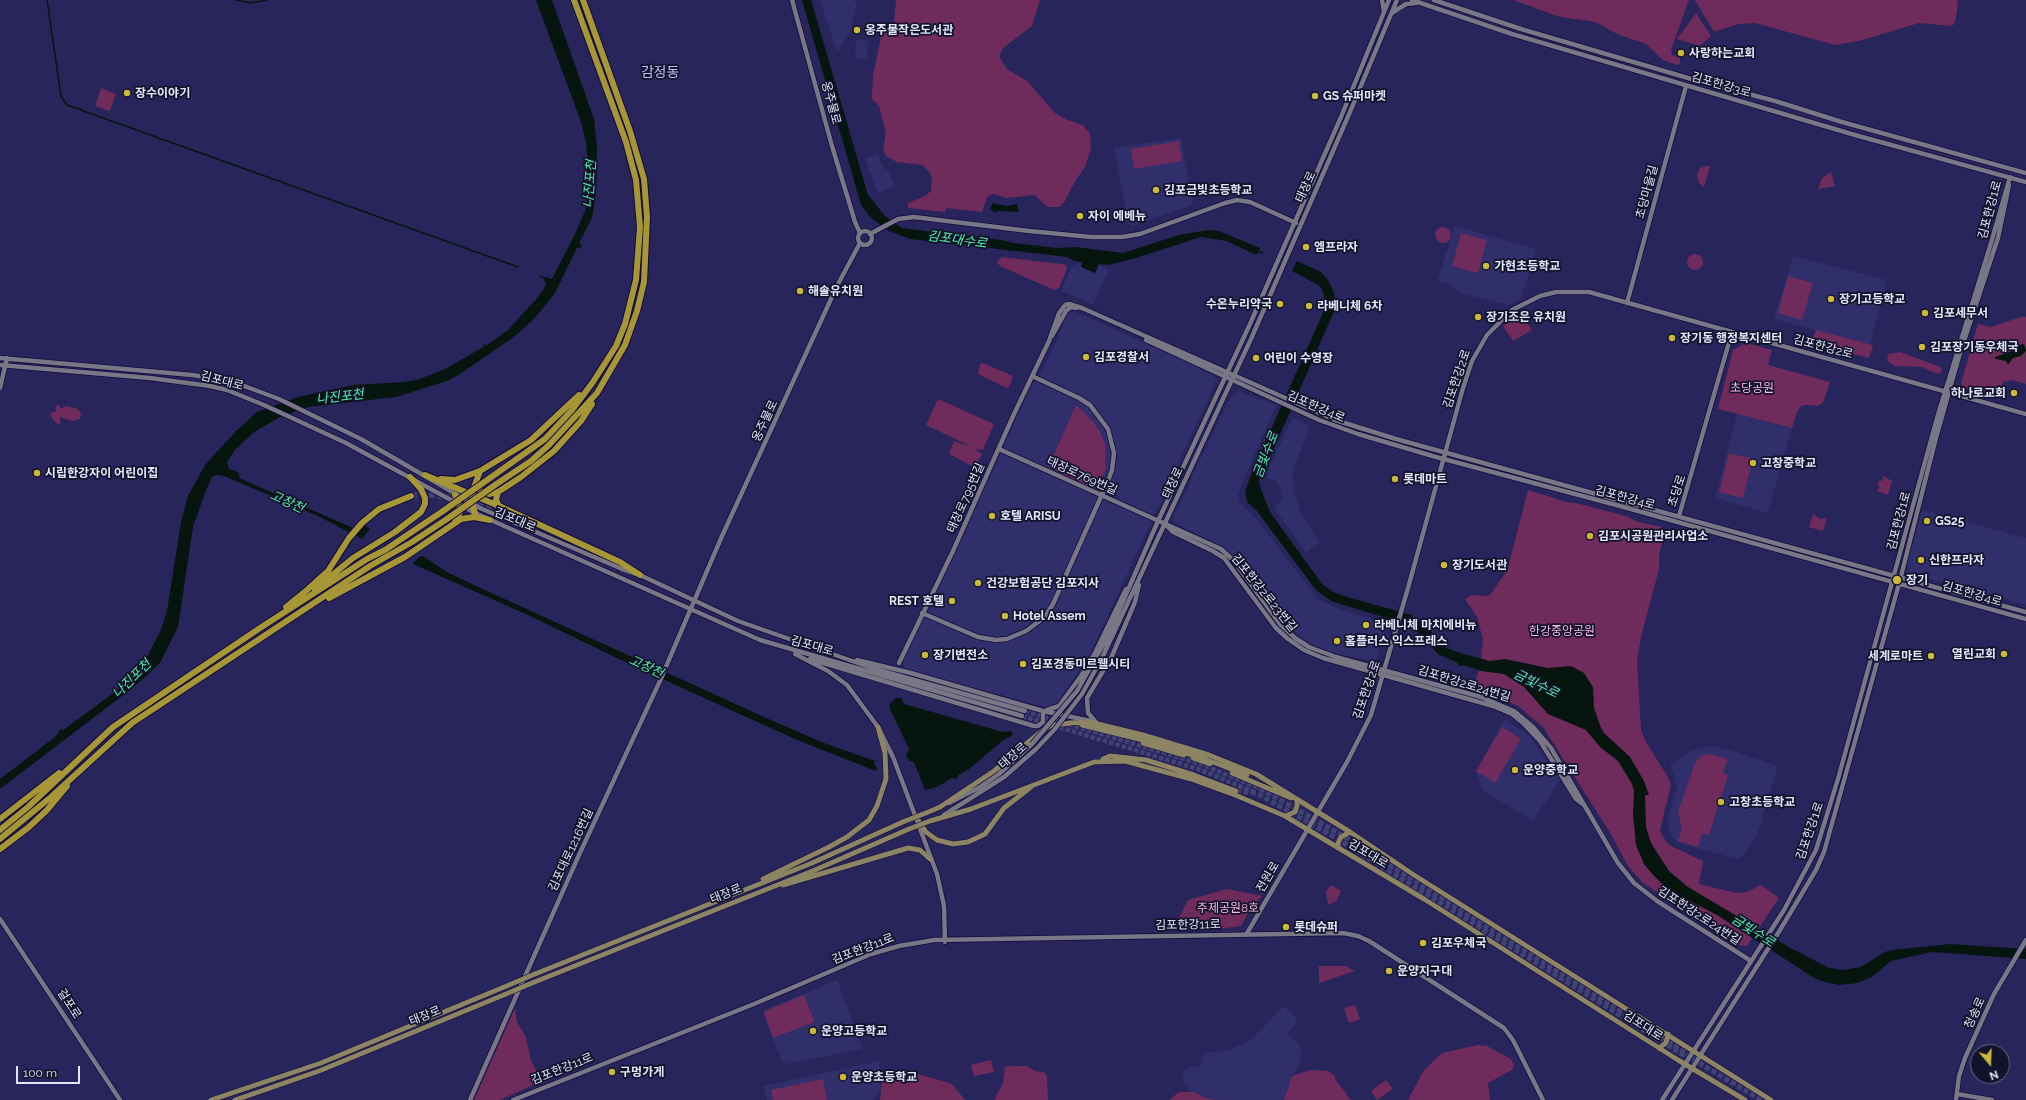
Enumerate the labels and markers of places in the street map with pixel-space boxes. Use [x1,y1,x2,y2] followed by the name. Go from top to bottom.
[865,23,953,37] place label: 옹주물작은도서관
[852,25,862,35] marker: 옹주물작은도서관
[1689,46,1755,60] place label: 사랑하는교회
[1676,48,1686,58] marker: 사랑하는교회
[135,86,190,100] place label: 장수이야기
[122,88,132,98] marker: 장수이야기
[1323,89,1386,103] place label: GS 슈퍼마켓
[1310,91,1320,101] marker: GS 슈퍼마켓
[1164,183,1252,197] place label: 김포금빛초등학교
[1151,185,1161,195] marker: 김포금빛초등학교
[1088,209,1146,223] place label: 자이 에베뉴
[1075,211,1085,221] marker: 자이 에베뉴
[1314,240,1358,254] place label: 엠프라자
[1301,242,1311,252] marker: 엠프라자
[1494,259,1560,273] place label: 가현초등학교
[1481,261,1491,271] marker: 가현초등학교
[808,284,863,298] place label: 해솔유치원
[795,286,805,296] marker: 해솔유치원
[1839,292,1905,306] place label: 장기고등학교
[1826,294,1836,304] marker: 장기고등학교
[1206,297,1272,311] place label: 수온누리약국
[1275,299,1285,309] marker: 수온누리약국
[1317,299,1382,313] place label: 라베니체 6차
[1304,301,1314,311] marker: 라베니체 6차
[1933,306,1988,320] place label: 김포세무서
[1920,308,1930,318] marker: 김포세무서
[1486,310,1566,324] place label: 장기조은 유치원
[1473,312,1483,322] marker: 장기조은 유치원
[1680,331,1782,345] place label: 장기동 행정복지센터
[1667,333,1677,343] marker: 장기동 행정복지센터
[1930,340,2018,354] place label: 김포장기동우체국
[1917,342,1927,352] marker: 김포장기동우체국
[1094,350,1149,364] place label: 김포경찰서
[1264,351,1333,365] place label: 어린이 수영장
[1081,352,1091,362] marker: 김포경찰서
[1251,353,1261,363] marker: 어린이 수영장
[1951,386,2006,400] place label: 하나로교회
[2009,388,2019,398] marker: 하나로교회
[1761,456,1816,470] place label: 고창중학교
[1748,458,1758,468] marker: 고창중학교
[45,466,158,480] place label: 시립한강자이 어린이집
[32,468,42,478] marker: 시립한강자이 어린이집
[1403,472,1447,486] place label: 롯데마트
[1390,474,1400,484] marker: 롯데마트
[1000,509,1061,523] place label: 호텔 ARISU
[987,511,997,521] marker: 호텔 ARISU
[1935,514,1964,528] place label: GS25
[1922,516,1932,526] marker: GS25
[1598,529,1708,543] place label: 김포시공원관리사업소
[1585,531,1595,541] marker: 김포시공원관리사업소
[1929,553,1984,567] place label: 신한프라자
[1916,555,1926,565] marker: 신한프라자
[1452,558,1507,572] place label: 장기도서관
[1439,560,1449,570] marker: 장기도서관
[1906,573,1928,587] place label: 장기
[1891,574,1903,586] marker: 장기
[986,576,1099,590] place label: 건강보험공단 김포지사
[973,578,983,588] marker: 건강보험공단 김포지사
[889,594,944,608] place label: REST 호텔
[947,596,957,606] marker: REST 호텔
[1013,609,1086,623] place label: Hotel Assem
[1000,611,1010,621] marker: Hotel Assem
[1374,618,1476,632] place label: 라베니체 마치에비뉴
[1361,620,1371,630] marker: 라베니체 마치에비뉴
[1345,634,1447,648] place label: 홈플러스 익스프레스
[1332,636,1342,646] marker: 홈플러스 익스프레스
[1952,647,1996,661] place label: 열린교회
[933,648,988,662] place label: 장기변전소
[1868,649,1923,663] place label: 세계로마트
[1999,649,2009,659] marker: 열린교회
[920,650,930,660] marker: 장기변전소
[1926,651,1936,661] marker: 세계로마트
[1031,657,1130,671] place label: 김포경동미르웰시티
[1018,659,1028,669] marker: 김포경동미르웰시티
[1523,763,1578,777] place label: 운양중학교
[1510,765,1520,775] marker: 운양중학교
[1729,795,1795,809] place label: 고창초등학교
[1716,797,1726,807] marker: 고창초등학교
[1294,920,1338,934] place label: 롯데슈퍼
[1281,922,1291,932] marker: 롯데슈퍼
[1431,936,1486,950] place label: 김포우체국
[1418,938,1428,948] marker: 김포우체국
[1397,964,1452,978] place label: 운양지구대
[1384,966,1394,976] marker: 운양지구대
[821,1024,887,1038] place label: 운양고등학교
[808,1026,818,1036] marker: 운양고등학교
[620,1065,664,1079] place label: 구멍가게
[607,1067,617,1077] marker: 구멍가게
[851,1070,917,1084] place label: 운양초등학교
[838,1072,848,1082] marker: 운양초등학교

